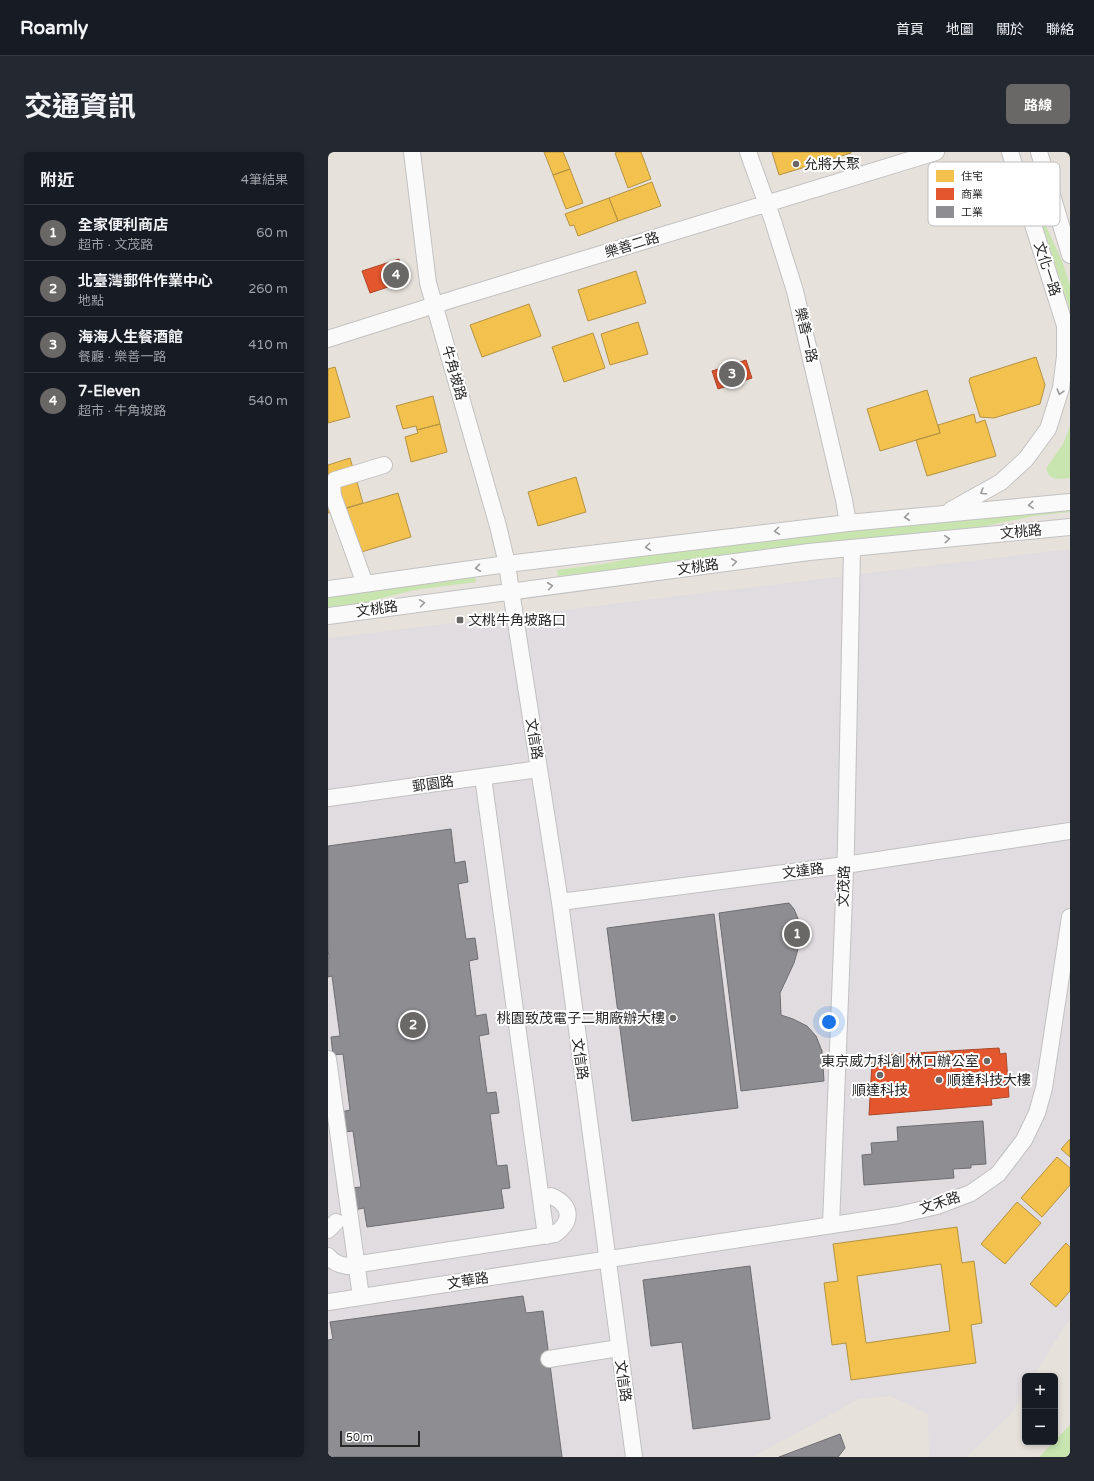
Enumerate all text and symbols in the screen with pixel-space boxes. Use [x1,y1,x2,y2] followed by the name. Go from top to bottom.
[20,17,88,39] text: Roamly
[896,21,924,38] text: 首頁
[946,21,974,38] text: 地圖
[996,21,1024,38] text: 關於
[1046,21,1074,38] text: 聯絡
[1006,84,1070,124] button: 路線
[24,90,136,124] text: 交通資訊
[804,156,860,173] place label: 允將大聚
[791,159,801,169] marker: 允將大聚
[928,162,1060,226] legend
[40,170,74,191] text: 附近
[961,170,983,183] text: 住宅
[241,172,288,188] text: 4筆結果
[961,188,983,201] text: 商業
[961,206,983,219] text: 工業
[78,216,168,234] text: 全家便利商店
[49,225,57,241] text: 1
[256,225,288,241] text: 60 m
[603,229,661,261] street label: 樂善二路
[78,237,153,253] text: 超市 · 文茂路
[1030,240,1064,298] street label: 文化一路
[383,260,409,290] pin: 4
[78,272,213,290] text: 北臺灣郵件作業中心
[49,281,57,297] text: 2
[248,281,288,297] text: 260 m
[78,293,104,309] text: 地點
[791,306,821,364] street label: 樂善一路
[78,328,183,346] text: 海海人生餐酒館
[49,337,57,353] text: 3
[248,337,288,353] text: 410 m
[438,344,470,402] street label: 牛角坡路
[78,349,166,365] text: 餐廳 · 樂善一路
[719,359,745,389] pin: 3
[78,382,140,400] text: 7-Eleven
[1056,389,1065,396] one-way arrow
[49,393,57,409] text: 4
[248,393,288,409] text: 540 m
[78,403,166,419] text: 超市 · 牛角坡路
[980,487,987,495] one-way arrow
[1028,501,1034,510] one-way arrow
[904,512,910,521] one-way arrow
[999,522,1043,542] street label: 文桃路
[774,526,780,535] one-way arrow
[944,534,950,543] one-way arrow
[645,542,651,551] one-way arrow
[676,556,720,578] street label: 文桃路
[731,558,737,567] one-way arrow
[475,563,481,572] one-way arrow
[547,582,553,591] one-way arrow
[355,598,399,620] street label: 文桃路
[419,599,425,608] one-way arrow
[468,612,566,629] place label: 文桃牛角坡路口
[455,615,465,625] marker: 文桃牛角坡路口
[522,717,546,761] street label: 文信路
[411,773,455,795] street label: 郵園路
[781,860,825,882] street label: 文達路
[835,865,853,907] street label: 文茂路
[784,919,810,949] pin: 1
[400,1010,426,1040] pin: 2
[497,1010,665,1027] place label: 桃園致茂電子二期廠辦大樓
[819,1012,839,1032] your location
[668,1013,678,1023] marker: 桃園致茂電子二期廠辦大樓
[569,1037,591,1081] street label: 文信路
[821,1053,979,1070] place label: 東京威力科創 林口辦公室
[982,1056,992,1066] marker: 東京威力科創 林口辦公室
[875,1070,885,1080] marker: 順達科技
[947,1072,1031,1089] place label: 順達科技大樓
[934,1075,944,1085] marker: 順達科技大樓
[852,1082,908,1099] place label: 順達科技
[917,1188,963,1218] street label: 文禾路
[446,1269,490,1293] street label: 文華路
[612,1359,634,1403] street label: 文信路
[1022,1373,1058,1445] map controls
[1022,1373,1058,1409] button: +
[1022,1409,1058,1445] button: −
[340,1429,420,1448] scale bar
[346,1431,373,1444] text: 50 m

